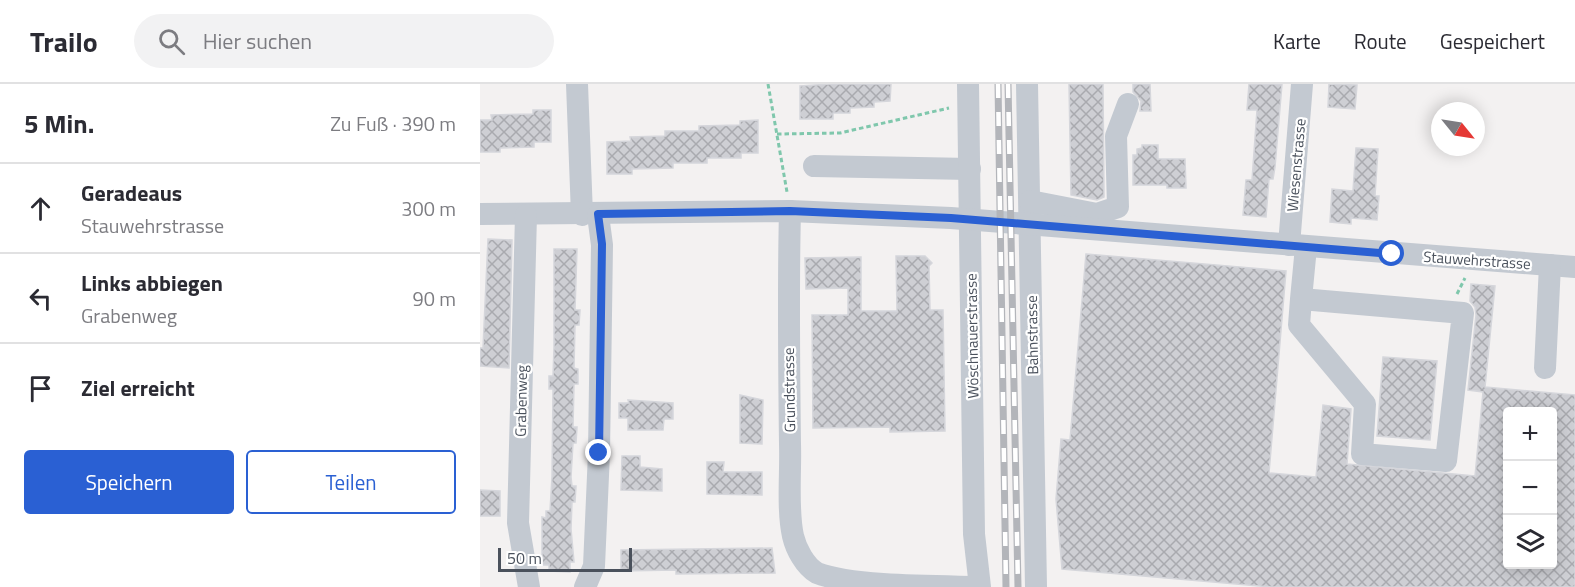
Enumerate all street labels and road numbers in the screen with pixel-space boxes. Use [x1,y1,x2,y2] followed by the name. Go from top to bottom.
[1280,118,1312,212] street label: Wiesenstrasse
[1423,245,1531,275] street label: Stauwehrstrasse
[959,273,985,399] street label: Wöschnauerstrasse
[1020,295,1044,375] street label: Bahnstrasse
[777,347,801,433] street label: Grundstrasse
[509,364,533,437] street label: Grabenweg

